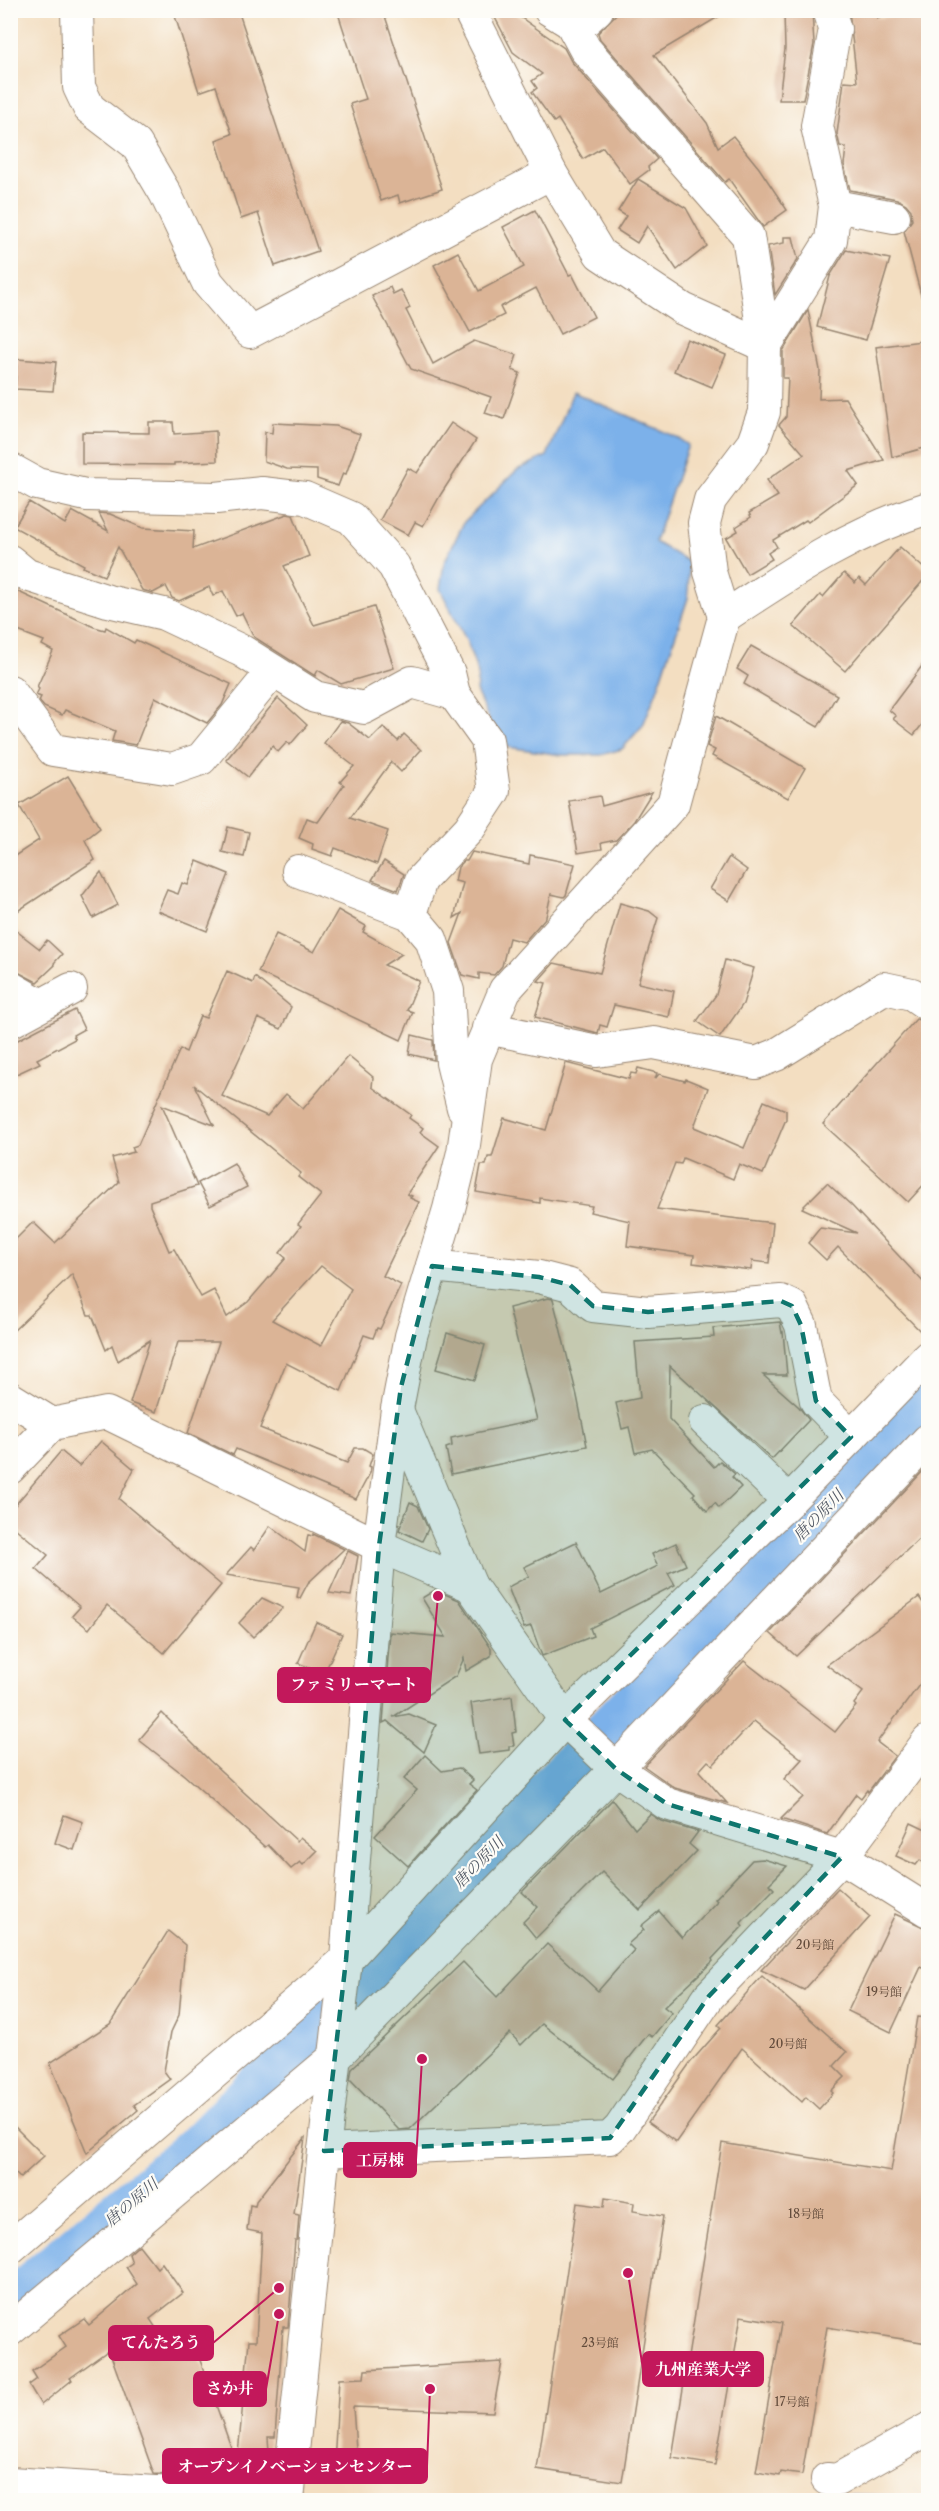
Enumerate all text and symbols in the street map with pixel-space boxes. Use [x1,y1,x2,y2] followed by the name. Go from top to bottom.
[789,1484,849,1545] water label: 唐の原川
[278,1668,430,1702] callout: ファミリーマート
[290,1674,418,1694] text: ファミリーマート
[449,1831,509,1892] water label: 唐の原川
[796,1937,834,1952] house number: 20号館
[866,1984,902,1999] house number: 19号館
[769,2036,807,2051] house number: 20号館
[344,2143,416,2177] callout: 工房棟
[356,2150,404,2170] text: 工房棟
[100,2172,163,2230] water label: 唐の原川
[788,2206,824,2221] house number: 18号館
[109,2326,213,2360] callout: てんたろう
[121,2332,201,2352] text: てんたろう
[581,2335,619,2350] house number: 23号館
[643,2352,763,2386] callout: 九州産業大学
[655,2359,751,2379] text: 九州産業大学
[194,2372,266,2406] callout: さか井
[206,2378,254,2398] text: さか井
[775,2394,809,2409] house number: 17号館
[163,2449,427,2483] callout: オープンイノベーションセンター
[178,2456,412,2476] text: オープンイノベーションセンター

